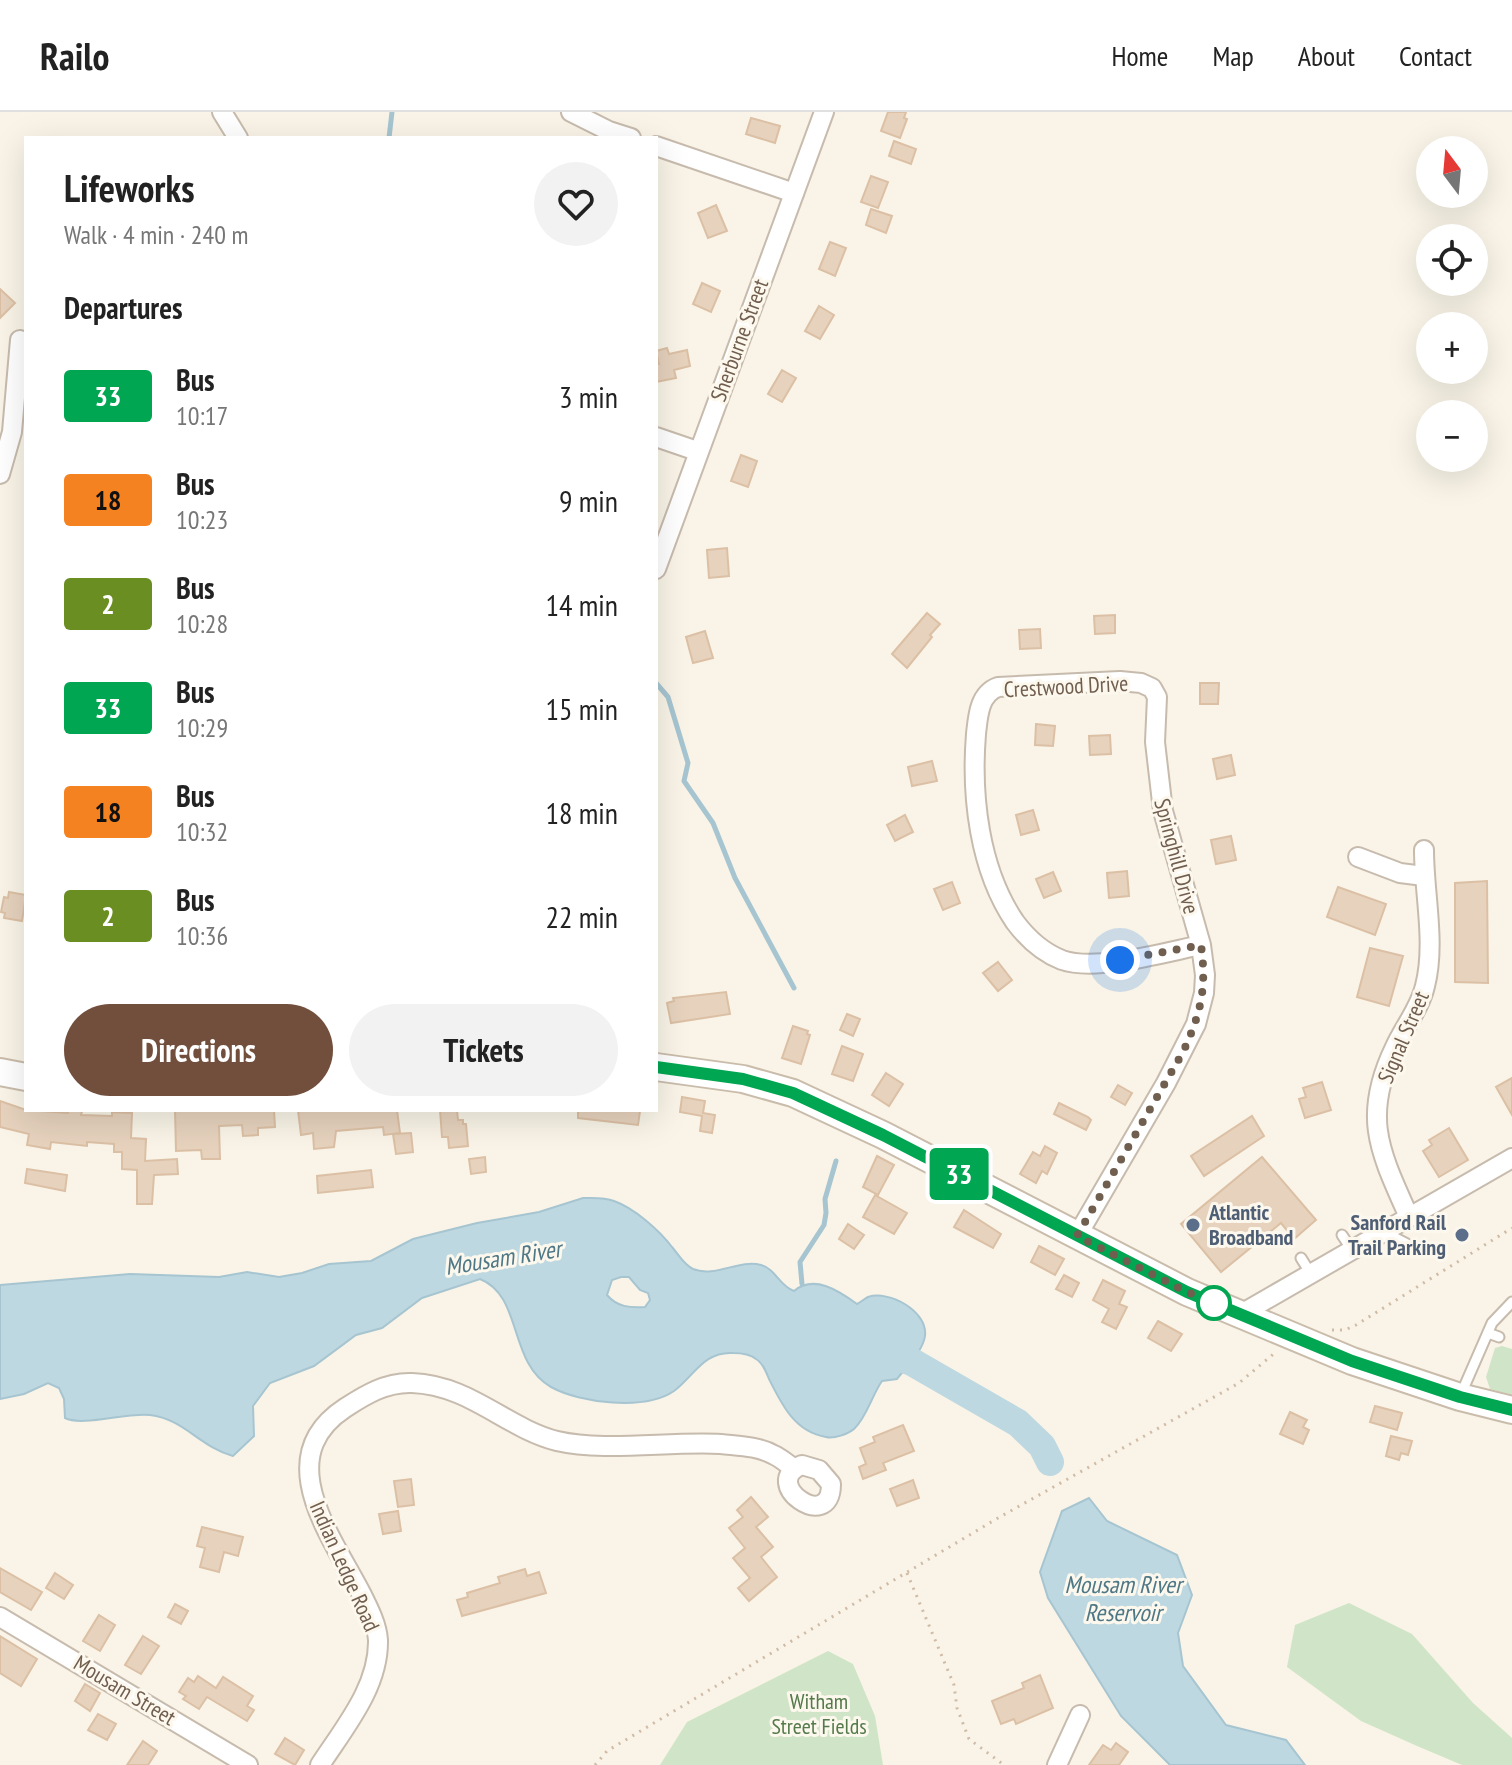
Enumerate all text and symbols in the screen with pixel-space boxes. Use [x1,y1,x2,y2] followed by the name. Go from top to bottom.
[40,31,110,80] text: Railo
[1112,37,1168,74] text: Home
[1212,37,1254,74] text: Map
[1298,37,1355,74] text: About
[1399,37,1472,74] text: Contact
[1416,136,1488,208] north arrow
[1416,136,1488,472] map controls
[534,162,618,246] button: heart
[64,163,194,212] text: Lifeworks
[64,218,248,251] text: Walk · 4 min · 240 m
[1416,224,1488,296] button: locate
[704,275,774,405] street label: Sherburne Street
[64,288,182,327] text: Departures
[1416,312,1488,384] button: +
[176,360,215,399] text: Bus
[95,377,121,414] text: 33
[559,377,618,416] text: 3 min
[176,399,228,432] text: 10:17
[1416,400,1488,472] button: −
[176,464,215,503] text: Bus
[95,481,121,518] text: 18
[559,481,618,520] text: 9 min
[176,503,228,536] text: 10:23
[176,568,215,607] text: Bus
[101,585,115,622] text: 2
[545,585,618,624] text: 14 min
[176,607,228,640] text: 10:28
[1003,669,1129,703] street label: Crestwood Drive
[176,672,215,711] text: Bus
[95,689,121,726] text: 33
[545,689,618,728] text: 15 min
[176,711,228,744] text: 10:29
[176,776,215,815] text: Bus
[95,793,121,830] text: 18
[545,793,618,832] text: 18 min
[1148,795,1206,917] street label: Springhill Drive
[176,815,228,848] text: 10:32
[176,880,215,919] text: Bus
[101,897,115,934] text: 2
[545,897,618,936] text: 22 min
[176,919,228,952] text: 10:36
[1100,940,1140,980] your location
[1371,987,1435,1087] street label: Signal Street
[64,1004,333,1096] button: Directions
[349,1004,618,1096] button: Tickets
[923,1148,995,1200] line badge: 33
[946,1155,972,1192] text: 33
[1208,1198,1294,1251] place label: Atlantic Broadband
[1348,1208,1447,1261] place label: Sanford Rail Trail Parking
[1184,1216,1202,1234] marker: Atlantic Broadband
[1453,1226,1471,1244] marker: Sanford Rail Trail Parking
[443,1233,567,1282] water label: Mousam River
[1197,1286,1231,1320] unlabelled marker
[304,1496,386,1636] street label: Indian Ledge Road
[1064,1569,1185,1628] water label: Mousam River Reservoir
[69,1649,181,1731] street label: Mousam Street
[771,1687,867,1740] park label: Witham Street Fields

